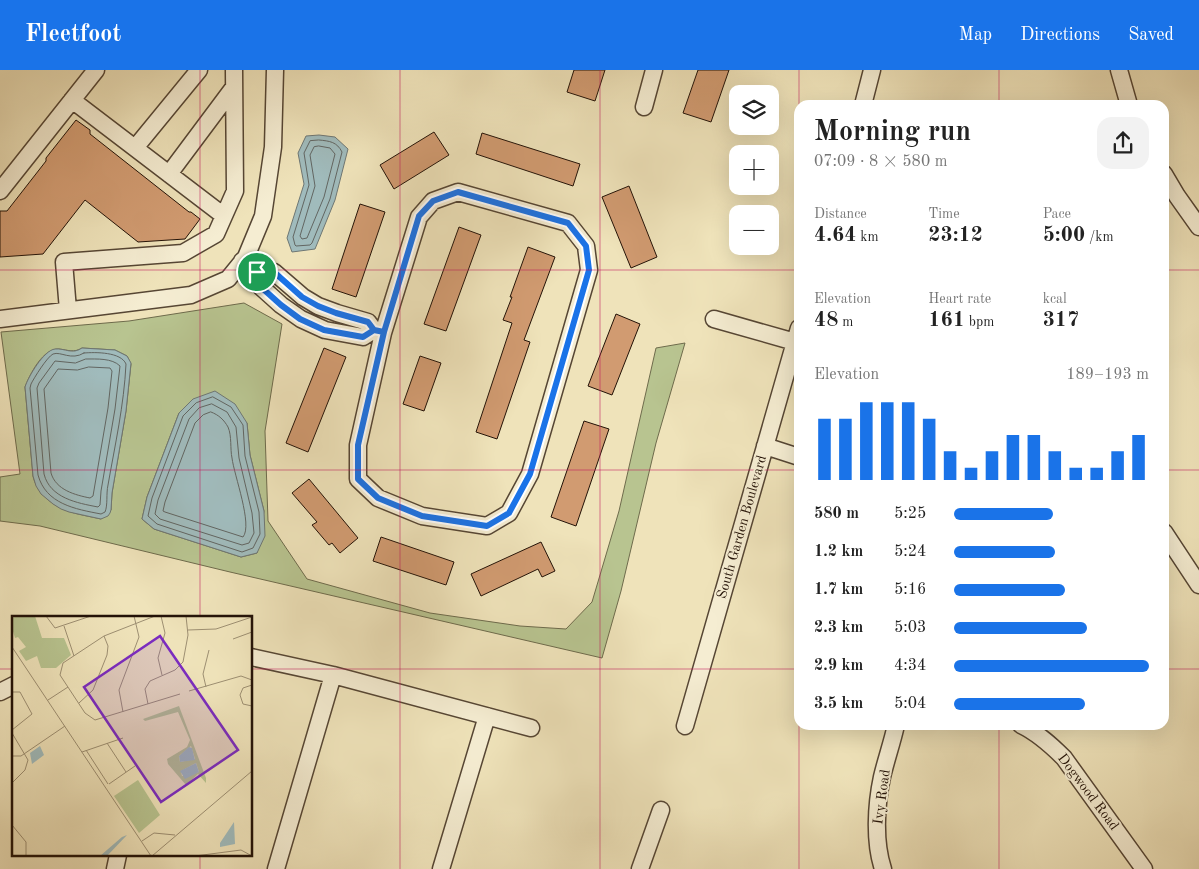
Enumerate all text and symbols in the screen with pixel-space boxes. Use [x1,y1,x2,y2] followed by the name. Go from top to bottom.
[25,23,121,47] text: Fleetfoot
[959,26,992,44] text: Map
[1020,26,1100,44] text: Directions
[1128,26,1174,44] text: Saved
[729,85,779,255] map controls
[729,85,779,135] button: layers
[1097,117,1149,169] button: share
[814,119,971,147] text: Morning run
[729,145,779,195] button: +
[814,154,947,170] text: 07:09 · 8 × 580 m
[729,205,779,255] button: −
[814,207,867,221] text: Distance
[928,207,960,221] text: Time
[1043,207,1071,221] text: Pace
[814,225,856,246] text: 4.64
[928,225,983,246] text: 23:12
[1043,225,1085,246] text: 5:00
[856,230,879,244] text: km
[1085,230,1114,244] text: /km
[236,251,278,293] pin
[243,258,271,286] icon: arrive
[814,292,871,306] text: Elevation
[928,292,991,306] text: Heart rate
[1043,292,1067,306] text: kcal
[814,310,838,331] text: 48
[928,310,965,331] text: 161
[1043,310,1079,331] text: 317
[838,315,853,329] text: m
[965,315,994,329] text: bpm
[814,367,879,383] text: Elevation
[1066,367,1149,383] text: 189–193 m
[715,454,769,600] street label: South Garden Boulevard
[814,506,859,522] text: 580 m
[894,506,926,522] text: 5:25
[814,544,863,560] text: 1.2 km
[894,544,926,560] text: 5:24
[814,582,863,598] text: 1.7 km
[894,582,926,598] text: 5:16
[12,616,252,856] inset map
[814,620,863,636] text: 2.3 km
[894,620,926,636] text: 5:03
[814,658,863,674] text: 2.9 km
[894,658,926,674] text: 4:34
[814,696,863,712] text: 3.5 km
[894,696,926,712] text: 5:04
[1055,751,1121,833] street label: Dogwood Road
[871,769,893,825] street label: Ivy Road

